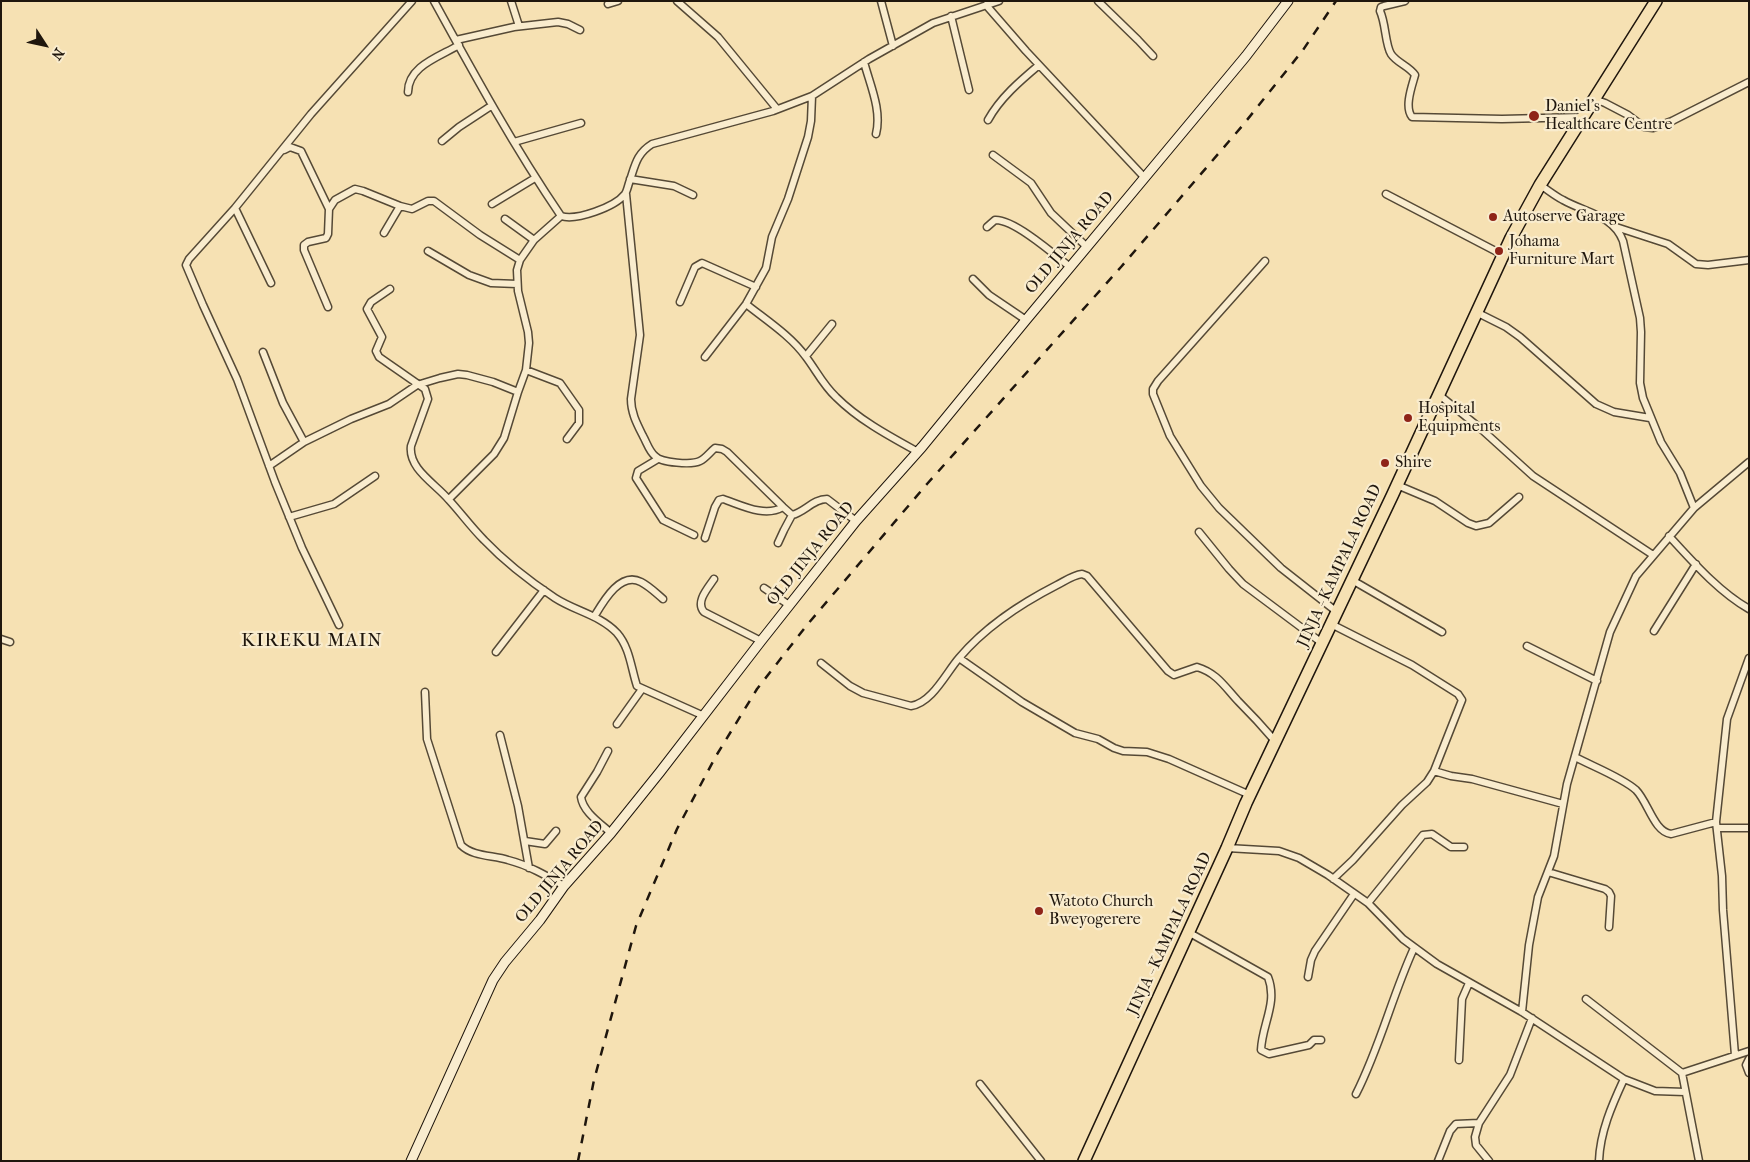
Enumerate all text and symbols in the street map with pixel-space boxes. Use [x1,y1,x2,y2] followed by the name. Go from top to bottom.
[20,20,70,70] north arrow
[48,45,68,63] text: N
[1545,97,1672,135] place label: Daniel's Healthcare Centre
[1527,109,1541,123] marker: Daniel's Healthcare Centre
[1022,188,1118,298] street label: OLD JINJA ROAD
[1503,207,1625,227] place label: Autoserve Garage
[1487,211,1499,223] marker: Autoserve Garage
[1509,232,1615,270] place label: Johama Furniture Mart
[1493,245,1505,257] marker: Johama Furniture Mart
[1418,399,1500,437] place label: Hospital Equipments
[1402,412,1414,424] marker: Hospital Equipments
[1395,453,1432,473] place label: Shire
[1379,457,1391,469] marker: Shire
[1294,481,1386,651] street label: JINJA - KAMPALA ROAD
[763,498,859,610] street label: OLD JINJA ROAD
[240,630,384,652] district label: KIREKU MAIN
[512,817,608,927] street label: OLD JINJA ROAD
[1124,849,1216,1019] street label: JINJA - KAMPALA ROAD
[1049,892,1153,930] place label: Watoto Church Bweyogerere
[1033,905,1045,917] marker: Watoto Church Bweyogerere

